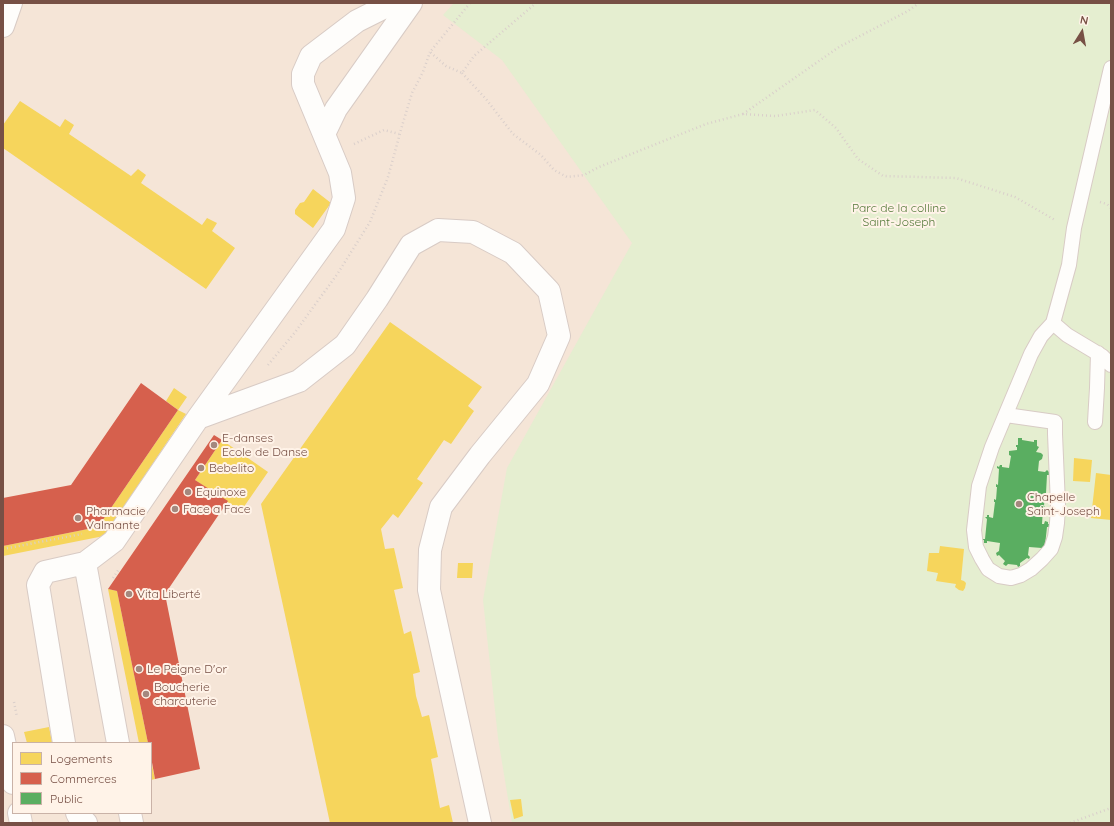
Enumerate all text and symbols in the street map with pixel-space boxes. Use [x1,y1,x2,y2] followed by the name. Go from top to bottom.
[1062,12,1102,52] north arrow
[1079,13,1090,28] text: N
[852,201,946,229] park label: Parc de la colline Saint-Joseph
[222,431,307,459] place label: E-danses Ecole de Danse
[209,440,219,450] marker: E-danses Ecole de Danse
[209,461,254,475] place label: Bebelito
[196,463,206,473] marker: Bebelito
[196,485,246,499] place label: Equinoxe
[183,487,193,497] marker: Equinoxe
[1027,490,1100,518] place label: Chapelle Saint-Joseph
[1014,499,1024,509] marker: Chapelle Saint-Joseph
[183,502,250,516] place label: Face a Face
[86,504,146,532] place label: Pharmacie Valmante
[170,504,180,514] marker: Face a Face
[73,513,83,523] marker: Pharmacie Valmante
[137,587,201,601] place label: Vita Liberté
[124,589,134,599] marker: Vita Liberté
[147,662,227,676] place label: Le Peigne D'or
[134,664,144,674] marker: Le Peigne D'or
[154,680,216,708] place label: Boucherie charcuterie
[141,689,151,699] marker: Boucherie charcuterie
[12,742,152,814] legend
[50,751,112,766] text: Logements
[50,771,117,786] text: Commerces
[50,791,83,806] text: Public

